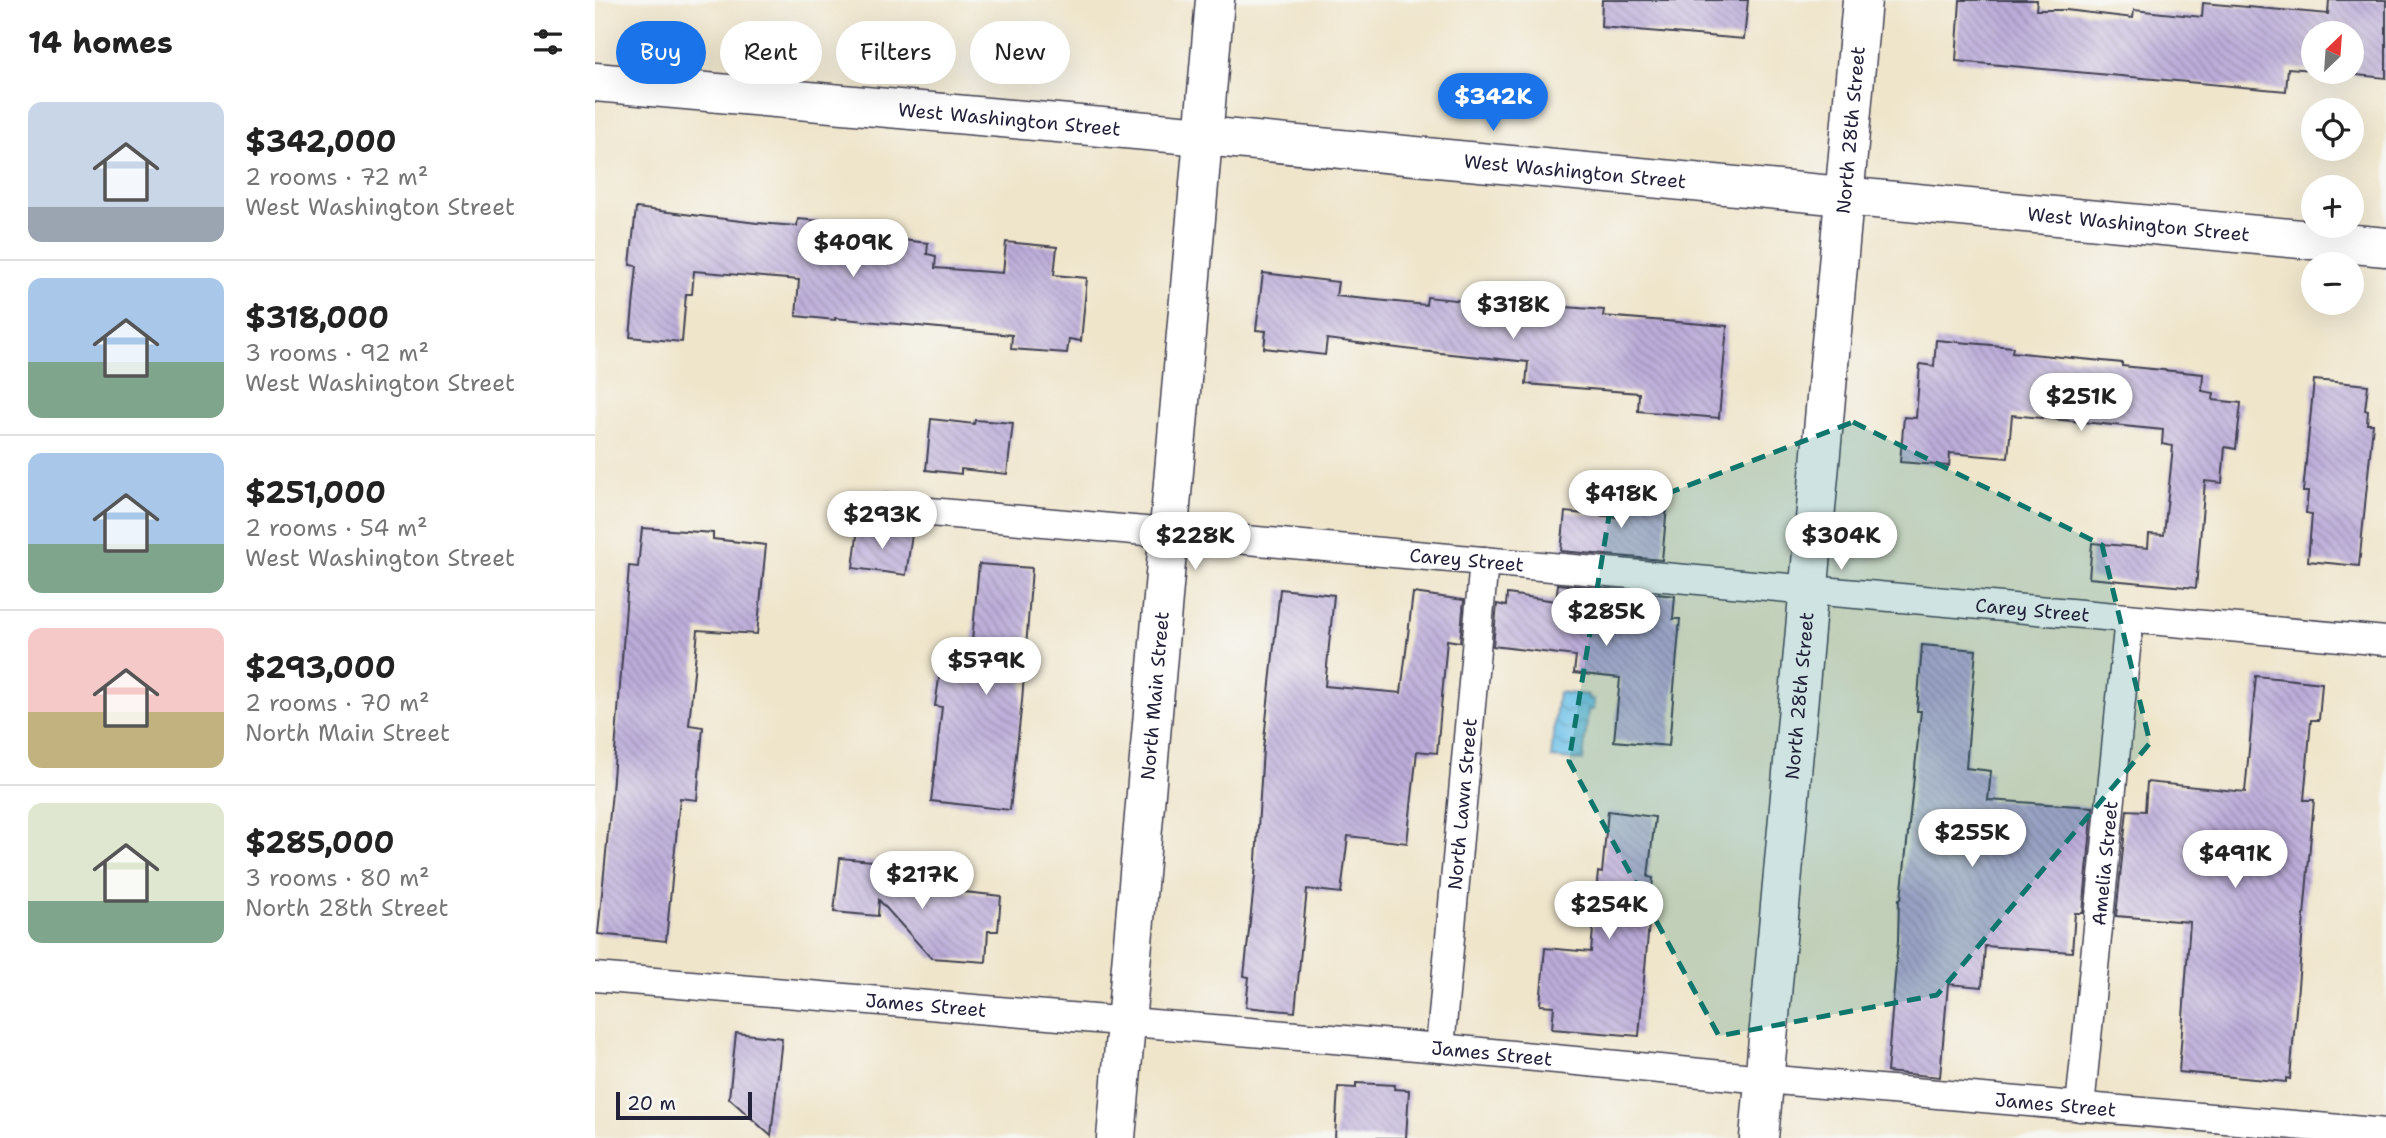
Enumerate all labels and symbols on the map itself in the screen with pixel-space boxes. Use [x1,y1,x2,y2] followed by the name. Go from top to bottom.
[2301,21,2364,84] north arrow
[1831,45,1871,215] street label: North 28th Street
[1444,74,1542,133] pin: $342K
[897,97,1122,142] street label: West Washington Street
[1463,149,1687,194] street label: West Washington Street
[2026,201,2251,247] street label: West Washington Street
[804,219,902,279] pin: $409K
[1464,282,1562,341] pin: $318K
[2032,374,2130,433] pin: $251K
[1572,470,1670,530] pin: $418K
[833,491,931,551] pin: $293K
[1146,512,1244,572] pin: $228K
[1792,512,1890,572] pin: $304K
[1408,543,1525,578] street label: Carey Street
[1557,588,1655,648] pin: $285K
[1974,593,2091,628] street label: Carey Street
[1135,610,1175,781] street label: North Main Street
[1779,611,1820,781] street label: North 28th Street
[937,638,1035,697] pin: $579K
[1442,717,1483,891] street label: North Lawn Street
[2086,800,2124,927] street label: Amelia Street
[1923,810,2021,869] pin: $255K
[2186,830,2284,890] pin: $491K
[873,852,971,911] pin: $217K
[1560,881,1658,941] pin: $254K
[864,988,987,1023] street label: James Street
[1430,1035,1553,1072] street label: James Street
[1994,1087,2117,1123] street label: James Street
[616,1089,753,1121] scale bar

